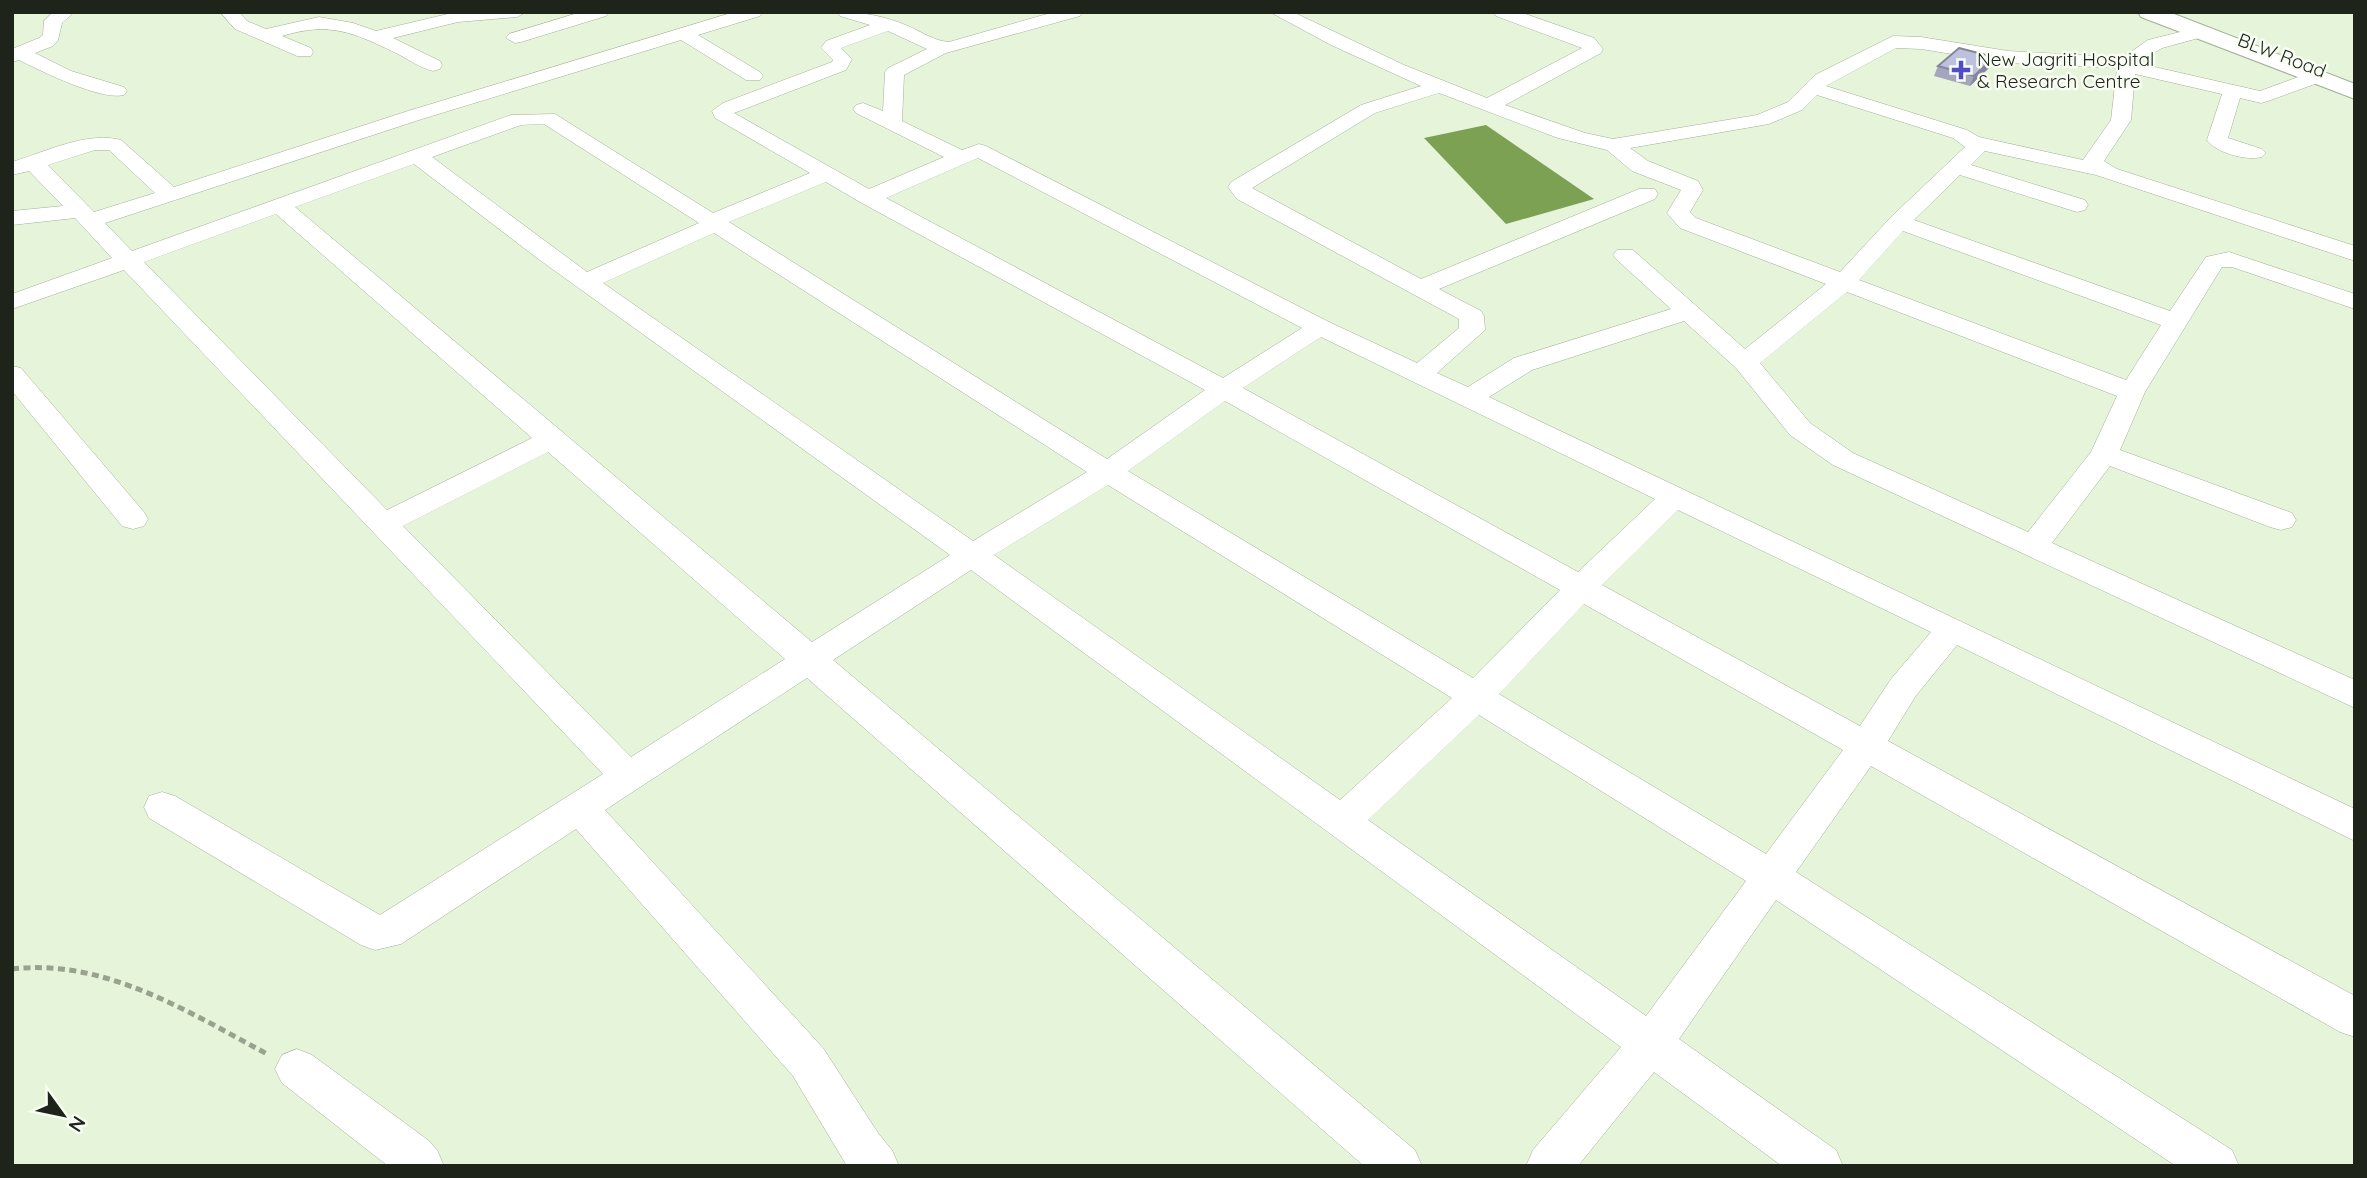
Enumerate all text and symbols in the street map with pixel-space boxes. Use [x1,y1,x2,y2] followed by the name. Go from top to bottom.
[2234,27,2330,83] street label: BLW Road
[1977,47,2154,93] place label: New Jagriti Hospital & Research Centre
[1951,60,1971,80] marker: New Jagriti Hospital & Research Centre
[28,1080,98,1150] north arrow
[63,1112,91,1137] text: N

